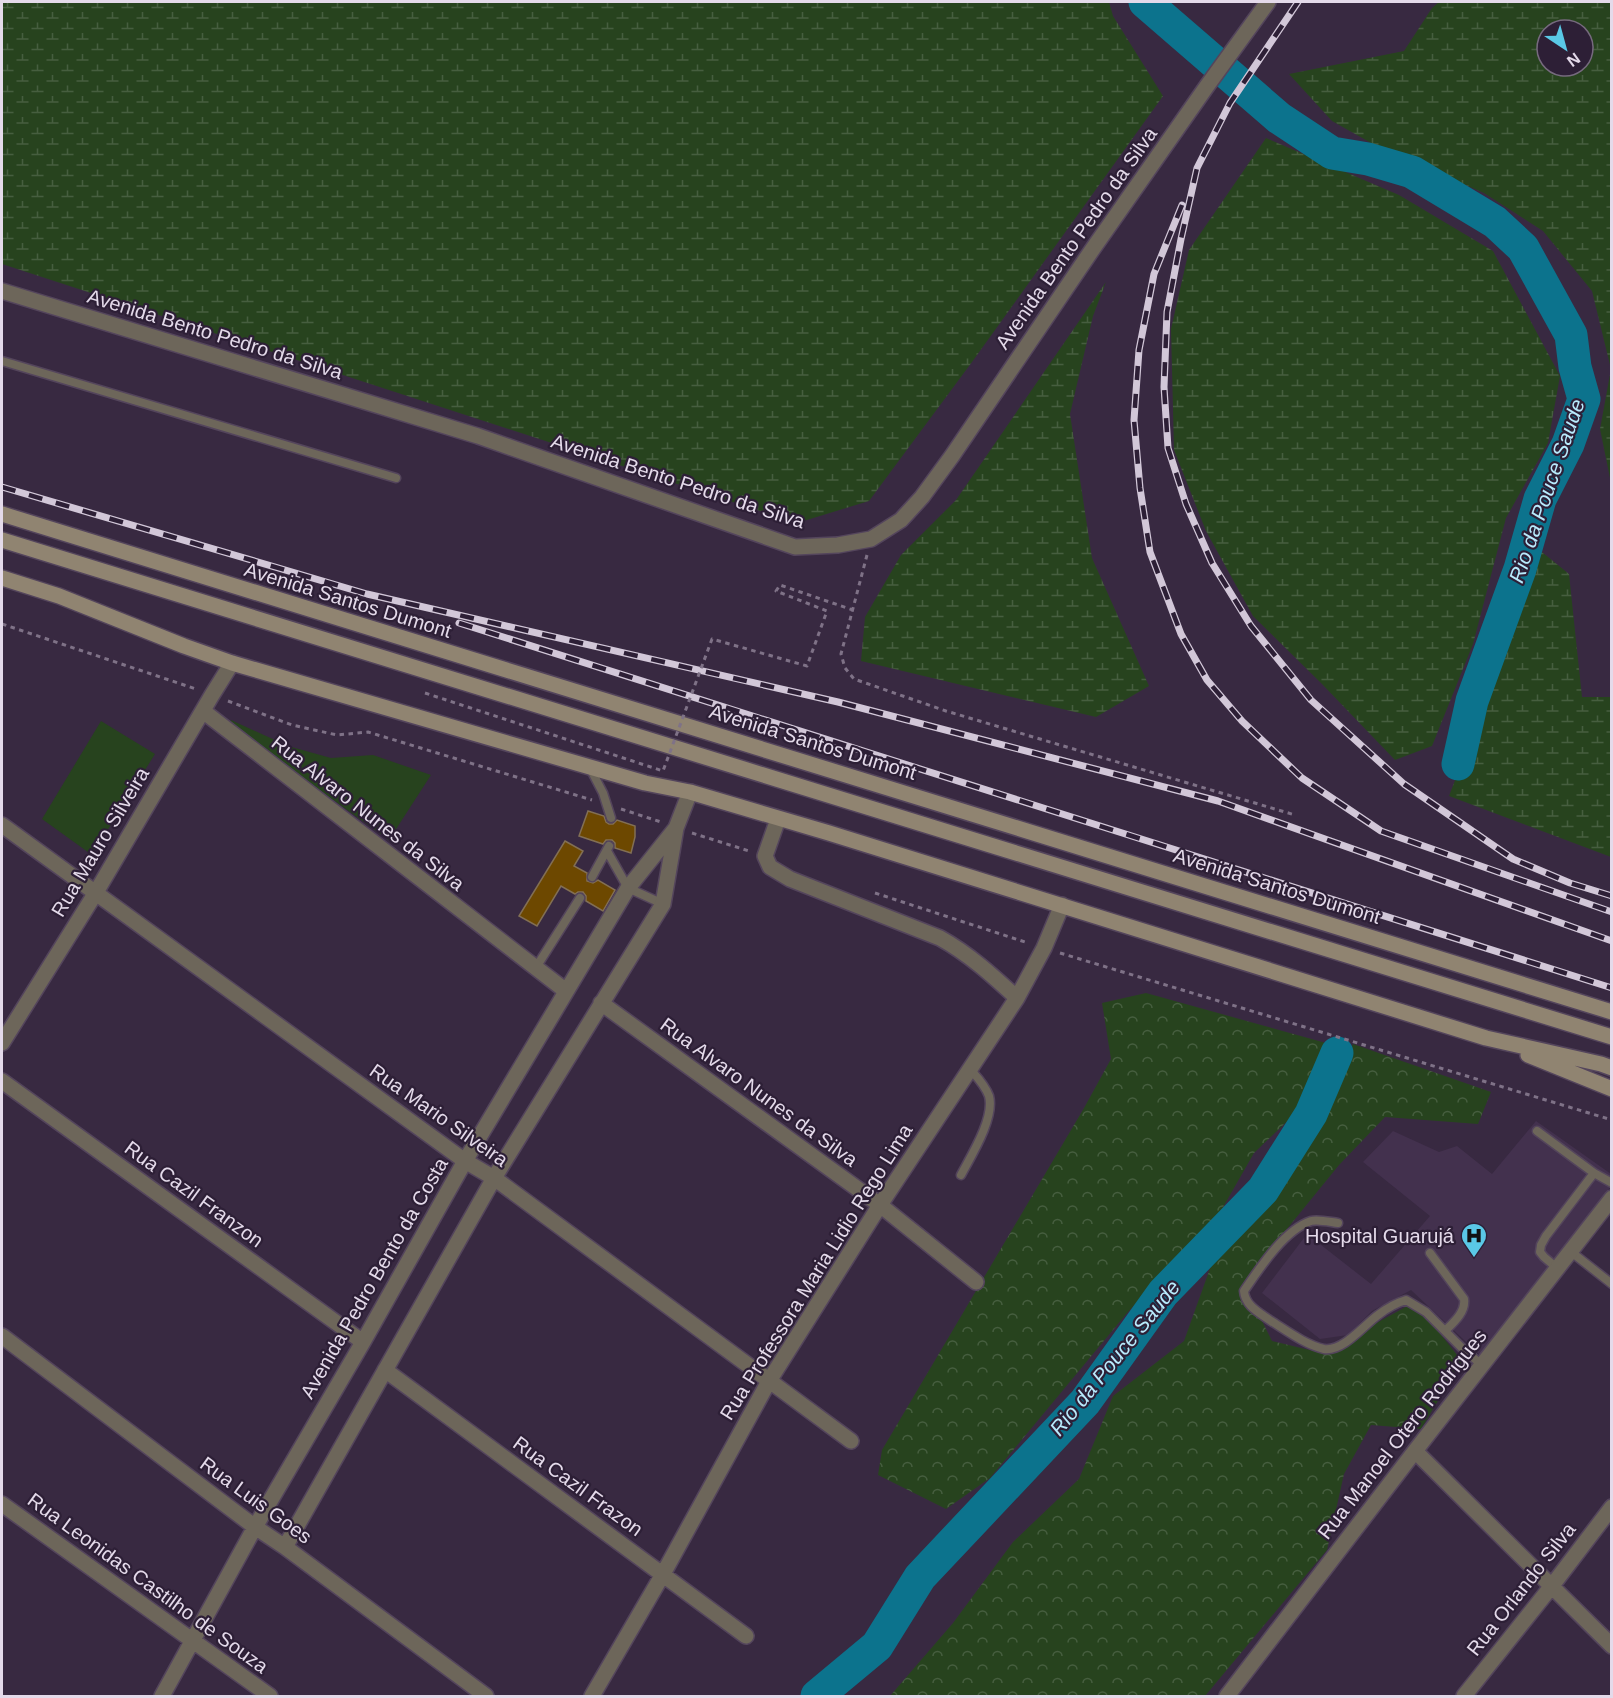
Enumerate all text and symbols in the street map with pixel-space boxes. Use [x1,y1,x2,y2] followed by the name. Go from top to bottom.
[1535,18,1595,78] north arrow
[1564,49,1583,70] text: N
[991,122,1162,353] street label: Avenida Bento Pedro da Silva
[85,285,346,384] street label: Avenida Bento Pedro da Silva
[1504,396,1589,586] water label: Rio da Pouce Saude
[548,430,808,533] street label: Avenida Bento Pedro da Silva
[242,558,455,642] street label: Avenida Santos Dumont
[707,700,920,784] street label: Avenida Santos Dumont
[267,731,469,895] street label: Rua Alvaro Nunes da Silva
[47,763,154,921] street label: Rua Mauro Silveira
[1171,844,1384,928] street label: Avenida Santos Dumont
[656,1013,862,1171] street label: Rua Alvaro Nunes da Silva
[366,1059,513,1171] street label: Rua Mario Silveira
[715,1119,917,1424] street label: Rua Professora Maria Lidio Rego Lima
[121,1136,267,1252] street label: Rua Cazil Franzon
[296,1153,453,1402] street label: Avenida Pedro Bento da Costa
[1459,1221,1489,1259] hospital icon: Hospital Guarujá
[1305,1225,1455,1247] place label: Hospital Guarujá
[1045,1276,1184,1440] water label: Rio da Pouce Saude
[1313,1325,1491,1543] street label: Rua Manoel Otero Rodrigues
[509,1432,647,1540] street label: Rua Cazil Frazon
[196,1452,316,1548] street label: Rua Luis Goes
[24,1488,273,1678] street label: Rua Leonidas Castilho de Souza
[1462,1518,1580,1660] street label: Rua Orlando Silva

